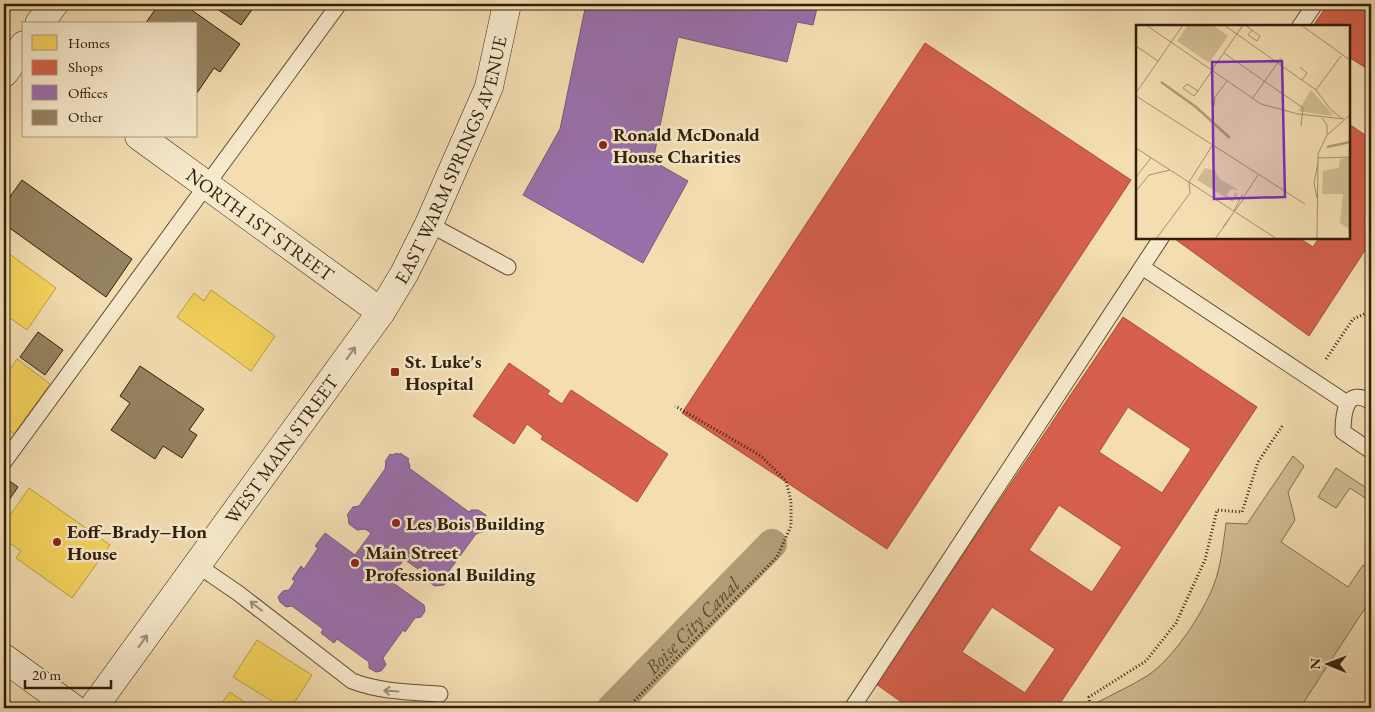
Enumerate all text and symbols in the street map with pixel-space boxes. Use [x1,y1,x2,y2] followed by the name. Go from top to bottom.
[22,22,198,138] legend
[1136,25,1350,239] inset map
[68,33,110,52] text: Homes
[388,33,512,289] street label: EAST WARM SPRINGS AVENUE
[68,57,103,76] text: Shops
[68,83,108,102] text: Offices
[68,107,103,126] text: Other
[613,122,760,169] place label: Ronald McDonald House Charities
[597,139,609,151] marker: Ronald McDonald House Charities
[181,162,339,287] street label: NORTH 1ST STREET
[346,346,356,360] one-way arrow
[405,349,482,396] place label: St. Luke's Hospital
[389,366,401,378] marker: St. Luke's Hospital
[219,369,344,529] street label: WEST MAIN STREET
[406,511,545,536] place label: Les Bois Building
[390,517,402,529] marker: Les Bois Building
[67,519,207,566] place label: Eoff–Brady–Hon House
[51,536,63,548] marker: Eoff–Brady–Hon House
[365,540,536,587] place label: Main Street Professional Building
[349,557,361,569] marker: Main Street Professional Building
[638,571,746,680] water label: Boise City Canal
[250,601,263,612] one-way arrow
[138,634,148,648] one-way arrow
[1302,640,1352,690] north arrow
[25,657,111,689] scale bar
[1306,657,1324,670] text: N
[32,665,61,684] text: 20 m
[383,686,399,695] one-way arrow

